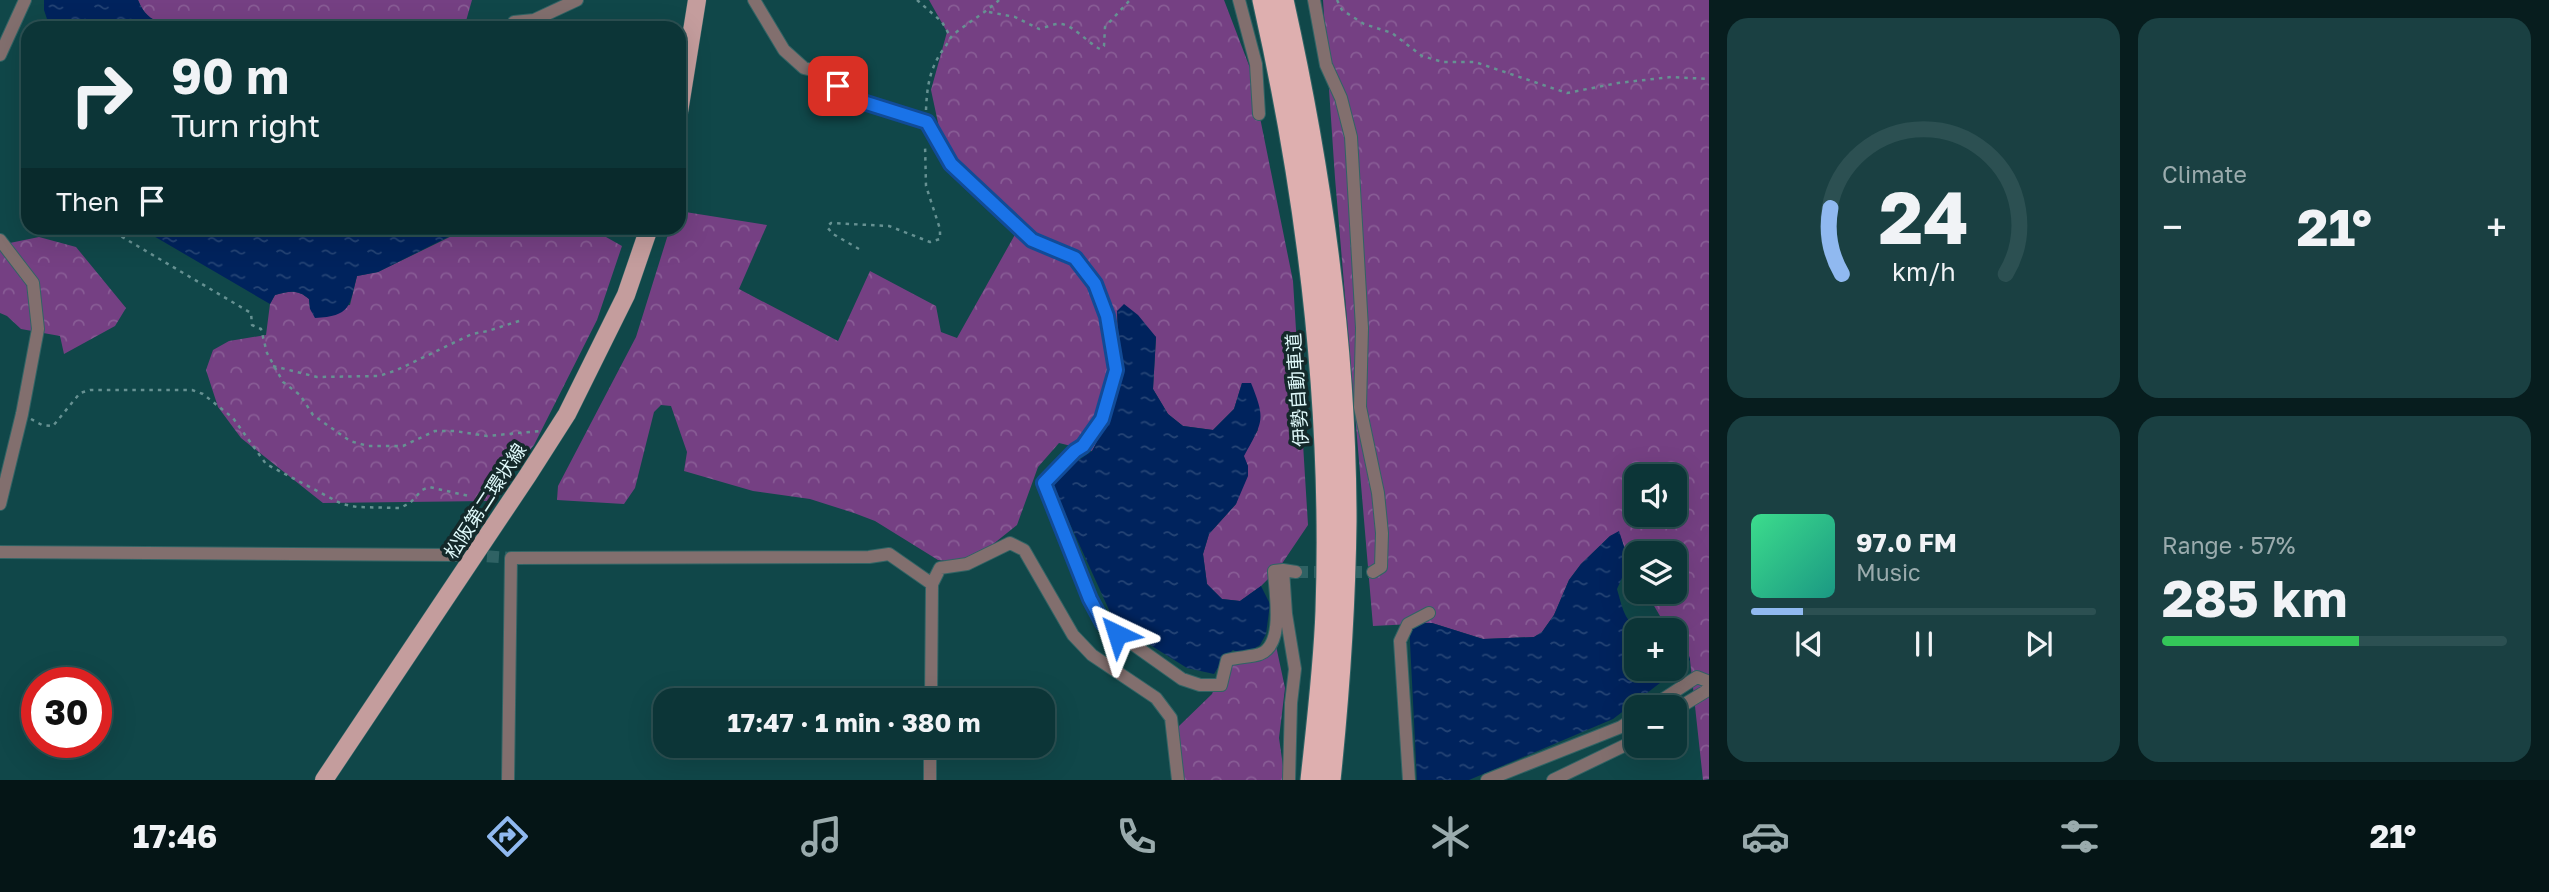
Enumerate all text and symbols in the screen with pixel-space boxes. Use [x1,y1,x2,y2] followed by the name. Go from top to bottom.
[171,46,289,105] text: 90 m
[56,49,147,140] icon: right
[808,56,868,116] pin
[819,67,857,105] icon: arrive
[171,106,320,144] text: Turn right
[2162,160,2247,188] text: Climate
[1879,173,1968,260] text: 24
[133,182,171,220] icon: arrive
[56,186,119,217] text: Then
[2297,195,2372,257] text: 21°
[2162,204,2183,249] text: −
[2486,204,2507,249] text: +
[1892,256,1955,287] text: km/h
[1281,332,1312,448] street label: 伊勢自動車道
[439,439,530,563] street label: 松阪第二環状線
[1624,464,1687,758] map controls
[1624,464,1687,527] button: sound
[1856,527,1957,558] text: 97.0 FM
[2162,531,2295,559] text: Range · 57%
[1624,541,1687,604] button: layers
[1856,558,1921,586] text: Music
[2162,566,2347,628] text: 285 km
[1080,597,1154,671] position arrow
[1624,618,1687,681] button: +
[1790,625,1828,663] icon: previous
[1905,625,1943,663] icon: pause
[2020,625,2058,663] icon: next
[21,667,112,758] speed limit sign: 30
[1624,695,1687,758] button: −
[727,707,981,738] text: 17:47 · 1 min · 380 m
[483,812,532,861] icon: directions
[797,812,846,861] icon: music
[1112,812,1161,861] icon: phone
[1426,812,1475,861] icon: climate
[1741,812,1790,861] icon: car
[2055,812,2104,861] icon: filters
[133,817,217,855] text: 17:46
[2370,817,2416,855] text: 21°

